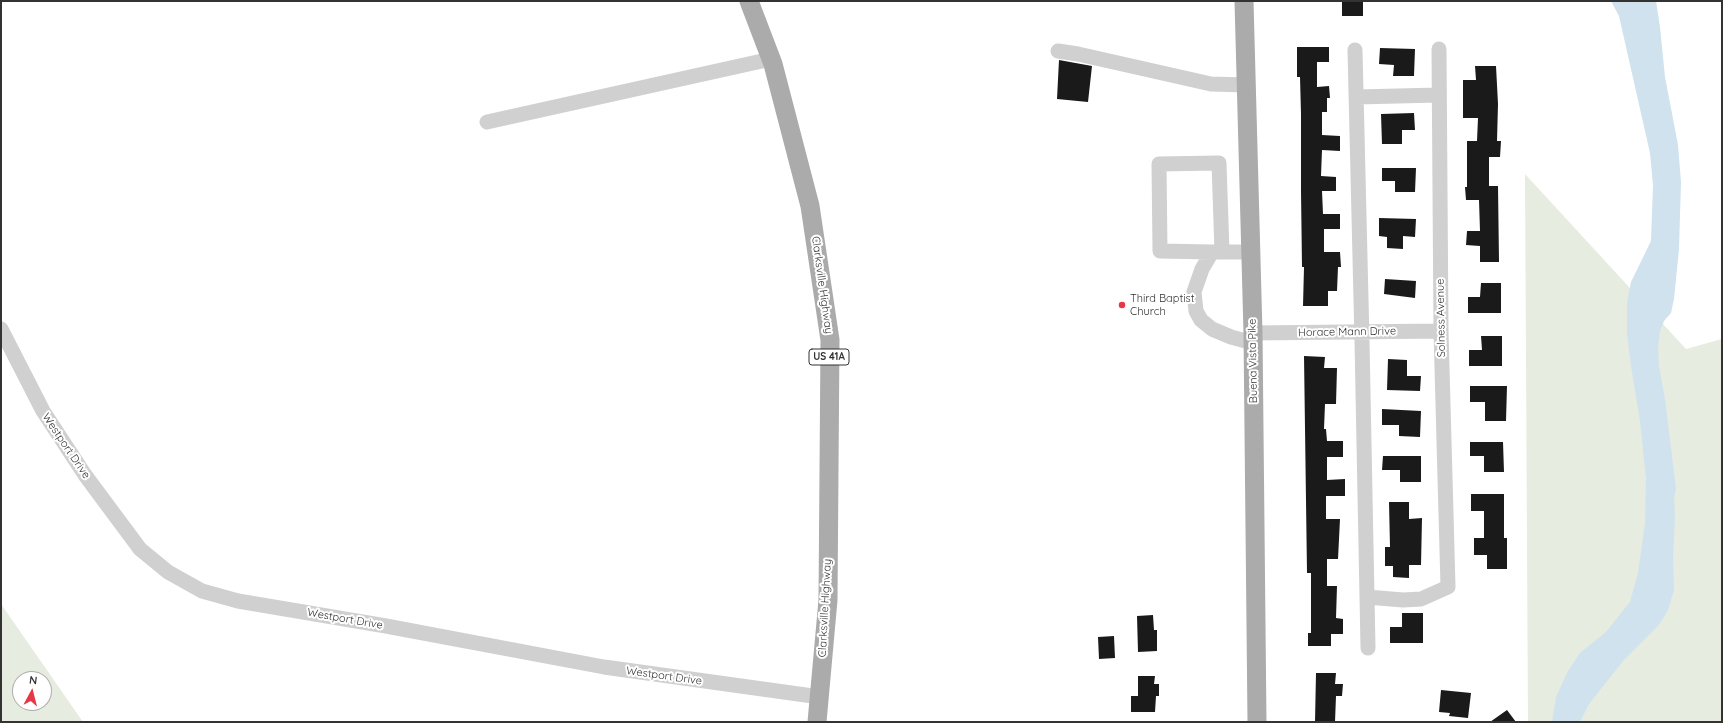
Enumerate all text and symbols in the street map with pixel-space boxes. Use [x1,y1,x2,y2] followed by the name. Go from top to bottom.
[809,235,835,335] street label: Clarksville Highway
[1434,278,1448,358] street label: Solness Avenue
[1130,292,1194,318] place label: Third Baptist Church
[1117,300,1127,310] marker: Third Baptist Church
[1246,319,1260,403] street label: Buena Vista Pike
[1298,325,1396,339] street label: Horace Mann Drive
[809,349,849,365] road number: US 41A
[39,411,93,481] street label: Westport Drive
[816,558,834,658] street label: Clarksville Highway
[306,606,384,632] street label: Westport Drive
[625,664,703,688] street label: Westport Drive
[12,671,52,711] north arrow
[28,673,38,688] text: N

